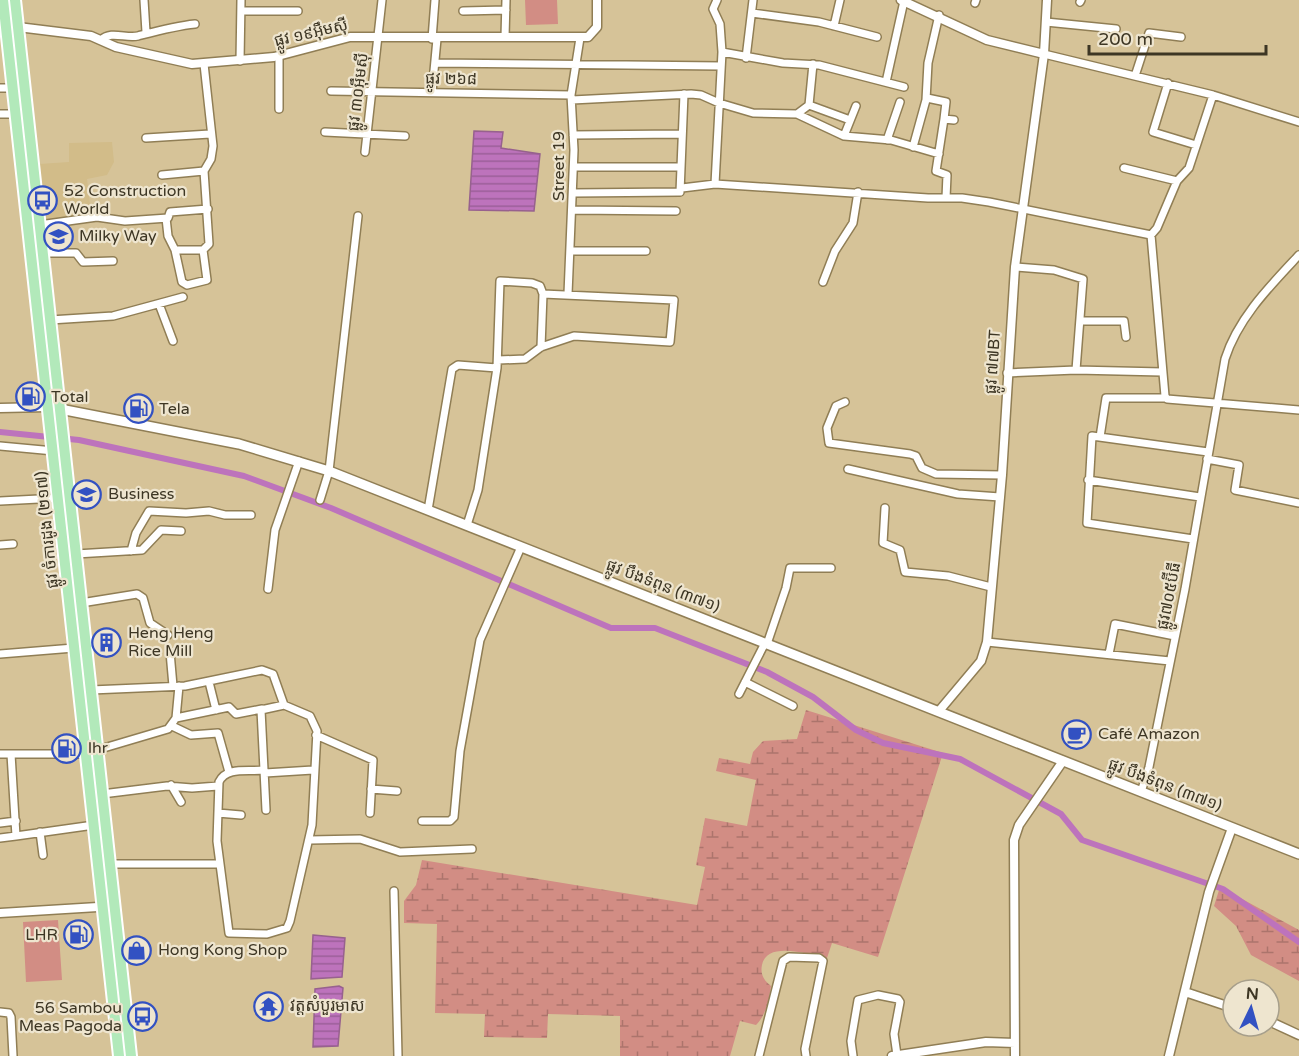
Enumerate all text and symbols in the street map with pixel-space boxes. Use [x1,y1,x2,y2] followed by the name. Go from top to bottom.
[272,14,351,55] street label: ផ្លូវ ១៩អ៊ឹមស៊ី
[1089,18,1266,56] scale bar
[1098,28,1153,50] text: 200 m
[343,52,376,133] street label: ផ្លូវ ៣០អ៊ឹមស៊ី
[425,69,477,93] street label: ផ្លូវ ២៦៨
[549,131,569,201] street label: Street 19
[64,181,186,219] place label: 52 Construction World
[27,184,59,216] bus stop icon: 52 Construction World
[42,220,74,252] school or university icon: Milky Way
[79,226,157,246] place label: Milky Way
[981,329,1009,395] street label: ផ្លូវ ៧៧BT
[14,381,46,413] fuel station icon: Total
[51,387,88,407] place label: Total
[122,393,154,425] fuel station icon: Tela
[159,399,190,419] place label: Tela
[30,470,67,590] street label: ផ្លូវ ចំការដូង (២១៧)
[71,478,103,510] school or university icon: Business
[108,484,175,504] place label: Business
[602,555,723,620] street label: ផ្លូវ បឹងទំពុន (៣៧១)
[1150,560,1189,632] street label: ផ្លូវ៧០៥ប៊ីធី
[128,623,214,661] place label: Heng Heng Rice Mill
[91,626,123,658] building icon: Heng Heng Rice Mill
[1061,718,1093,750] cafe icon: Café Amazon
[1098,724,1200,744] place label: Café Amazon
[51,732,83,764] fuel station icon: lhr
[88,738,109,758] place label: lhr
[1104,754,1225,819] street label: ផ្លូវ បឹងទំពុន (៣៧១)
[63,919,95,951] fuel station icon: LHR
[25,925,58,945] place label: LHR
[121,934,153,966] shop icon: Hong Kong Shop
[158,940,287,960] place label: Hong Kong Shop
[1221,978,1281,1038] north arrow
[1245,984,1259,1005] text: N
[253,990,285,1022] temple icon: វត្តសំបួរមាស
[290,995,365,1016] place label: វត្តសំបួរមាស
[19,998,122,1036] place label: 56 Sambou Meas Pagoda
[127,1001,159,1033] bus stop icon: 56 Sambou Meas Pagoda

